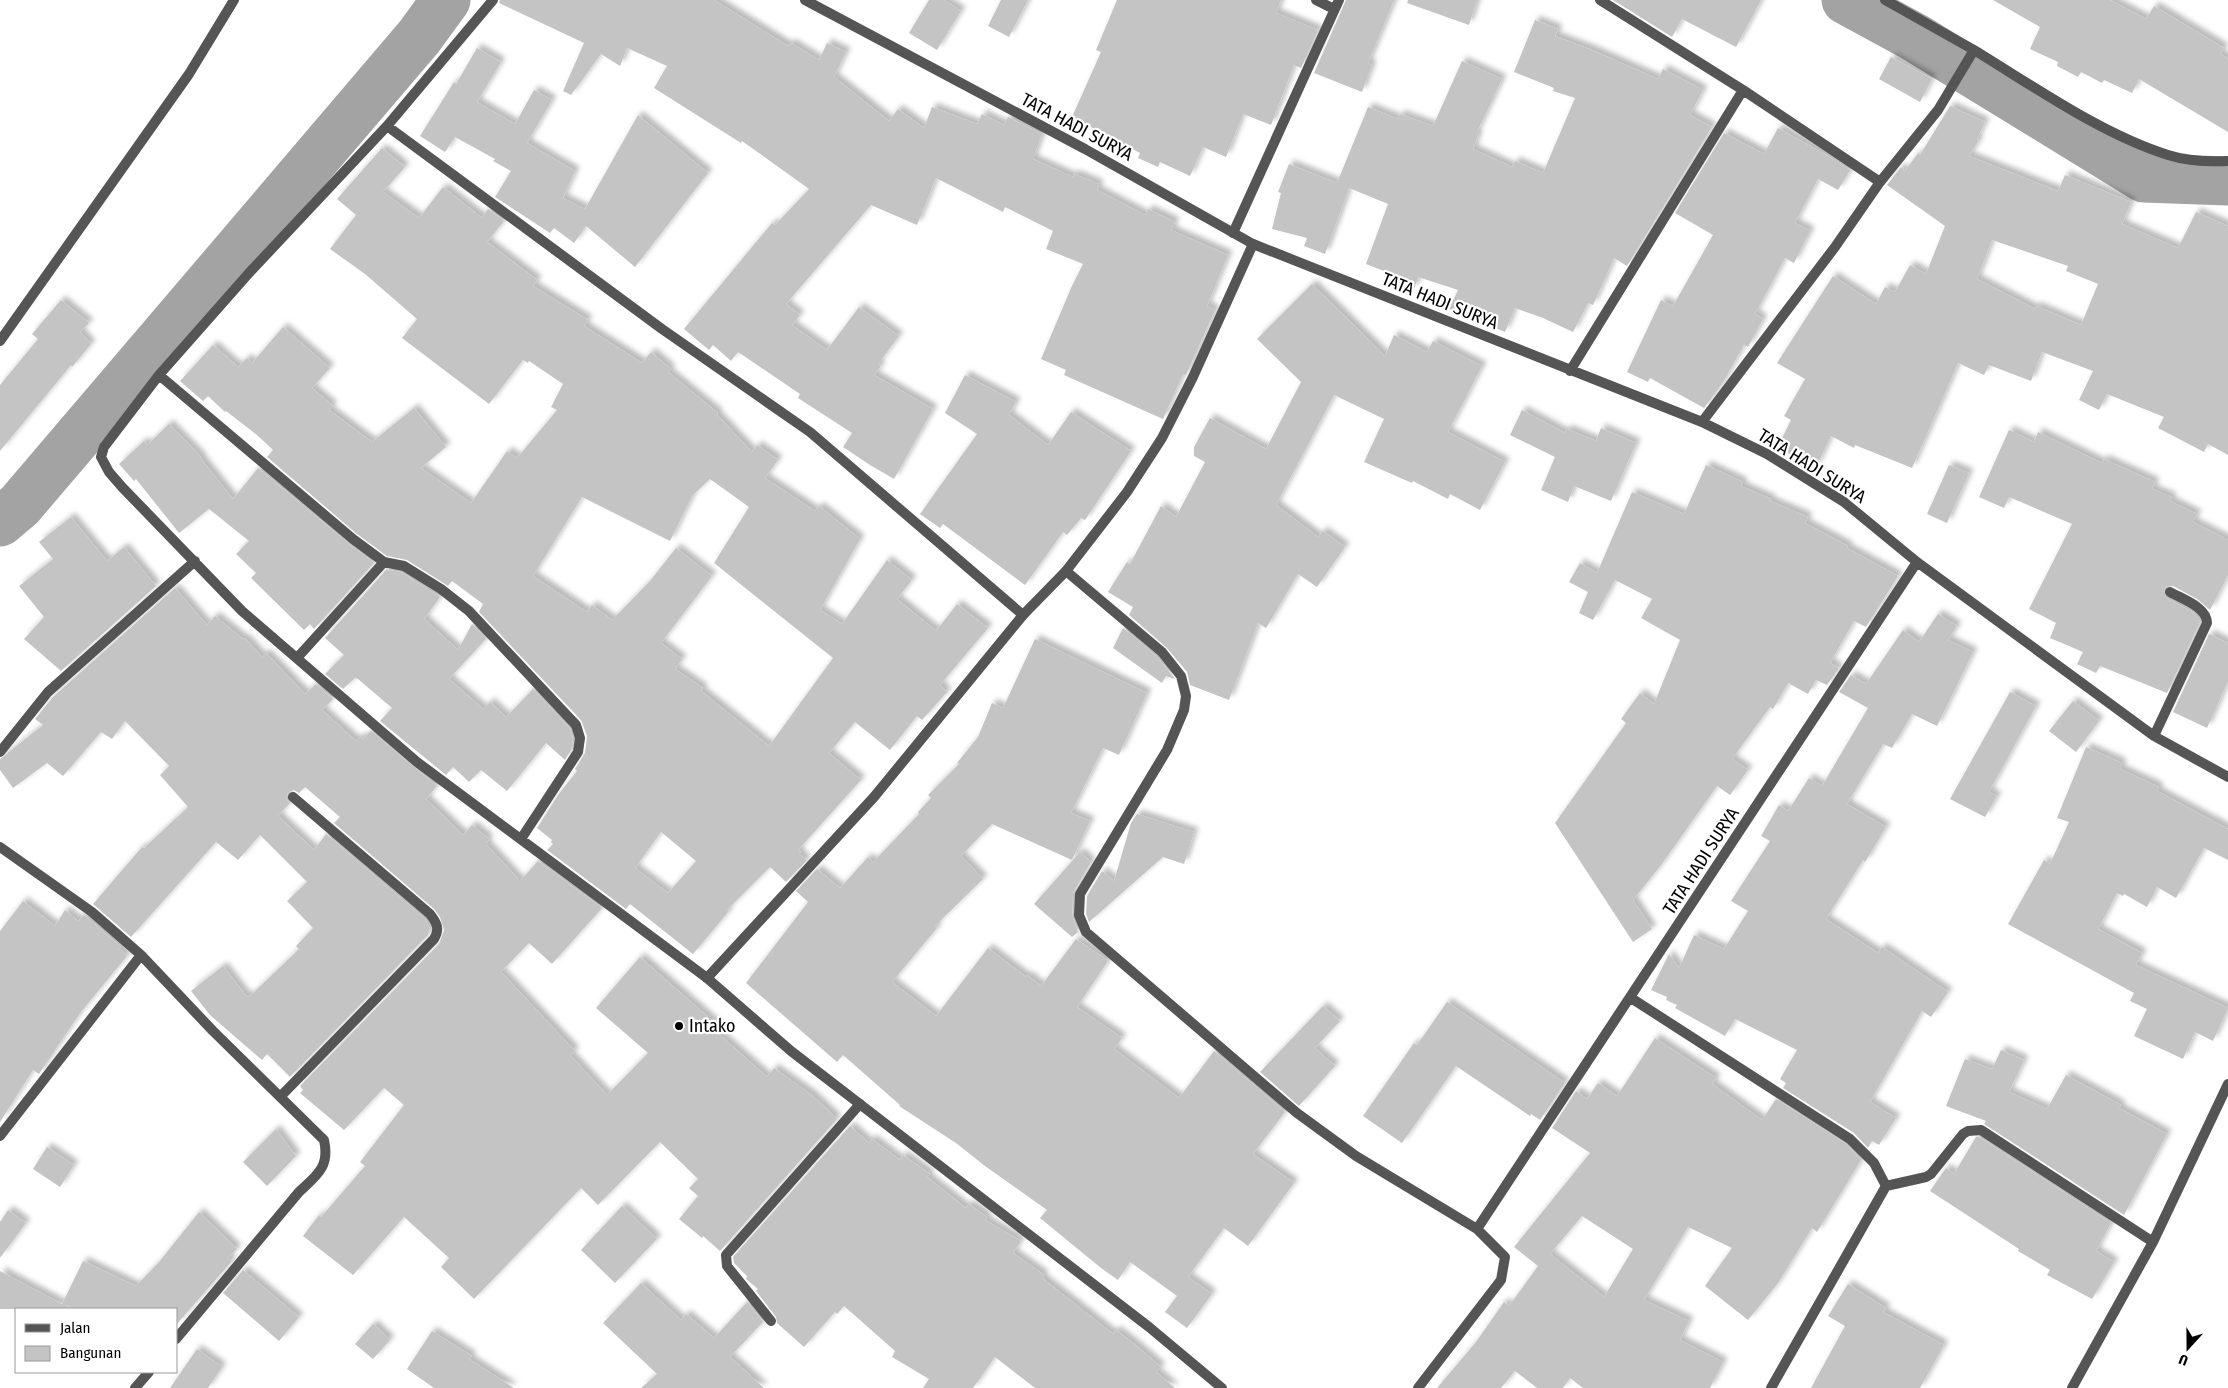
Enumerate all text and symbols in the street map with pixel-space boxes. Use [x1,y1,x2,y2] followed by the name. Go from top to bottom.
[1017,88,1137,166] street label: TATA HADI SURYA
[1379,268,1502,334] street label: TATA HADI SURYA
[1754,424,1871,508] street label: TATA HADI SURYA
[1658,803,1744,919] street label: TATA HADI SURYA
[689,1015,735,1037] place label: Intako
[673,1020,685,1032] marker: Intako
[15,1308,178,1373] legend
[60,1319,90,1337] text: Jalan
[2163,1323,2213,1373] north arrow
[60,1344,121,1362] text: Bangunan
[2177,1350,2190,1369] text: U

